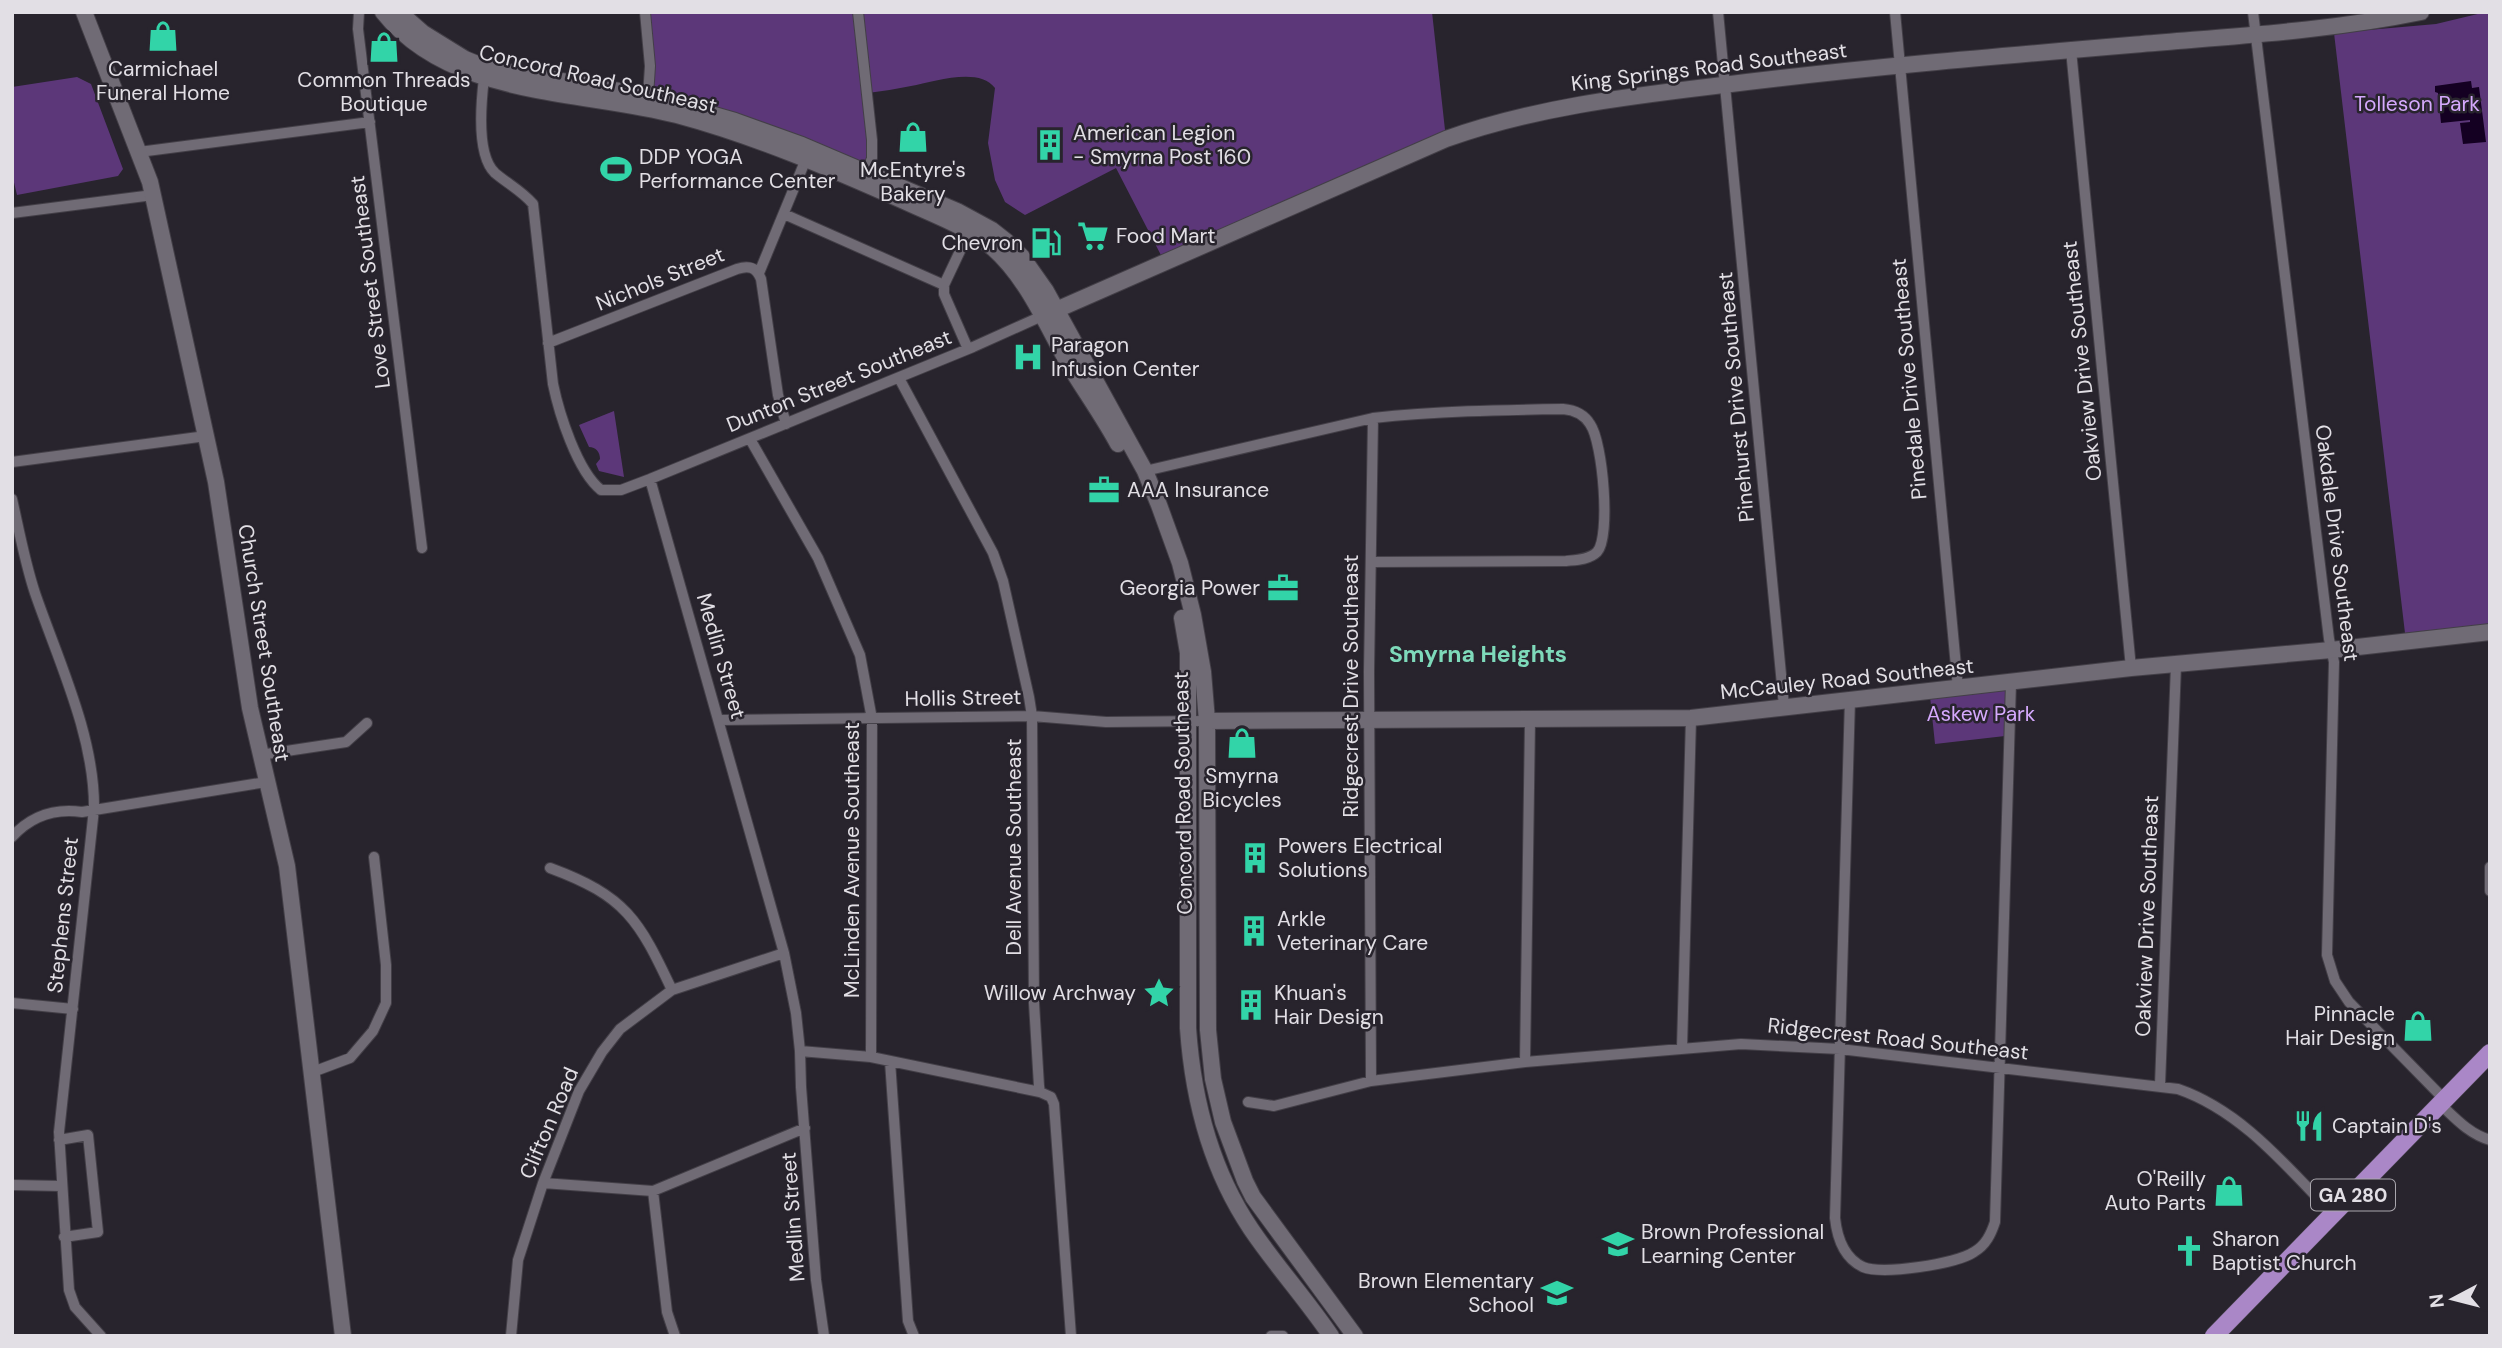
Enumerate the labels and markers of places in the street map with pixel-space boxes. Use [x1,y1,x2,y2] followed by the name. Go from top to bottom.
[146,19,180,53] shop icon: Carmichael Funeral Home
[367,30,401,64] shop icon: Common Threads Boutique
[96,55,230,107] place label: Carmichael Funeral Home
[297,66,471,118] place label: Common Threads Boutique
[1073,119,1251,171] place label: American Legion - Smyrna Post 160
[896,120,930,154] shop icon: McEntyre's Bakery
[1033,128,1067,162] building icon: American Legion - Smyrna Post 160
[639,143,836,195] place label: DDP YOGA Performance Center
[599,152,633,186] sports icon: DDP YOGA Performance Center
[860,156,966,208] place label: McEntyre's Bakery
[1076,219,1110,253] supermarket icon: Food Mart
[1116,222,1216,250] place label: Food Mart
[1029,226,1063,260] fuel station icon: Chevron
[941,229,1023,257] place label: Chevron
[1051,331,1200,383] place label: Paragon Infusion Center
[1011,340,1045,374] hospital icon: Paragon Infusion Center
[1087,473,1121,507] office icon: AAA Insurance
[1127,476,1269,504] place label: AAA Insurance
[1266,571,1300,605] office icon: Georgia Power
[1119,574,1260,602] place label: Georgia Power
[1225,726,1259,760] shop icon: Smyrna Bicycles
[1202,762,1282,814] place label: Smyrna Bicycles
[1278,832,1442,884] place label: Powers Electrical Solutions
[1238,841,1272,875] building icon: Powers Electrical Solutions
[1277,905,1428,957] place label: Arkle Veterinary Care
[1237,914,1271,948] building icon: Arkle Veterinary Care
[1142,976,1176,1010] place icon: Willow Archway
[984,979,1136,1007] place label: Willow Archway
[1274,979,1384,1031] place label: Khuan's Hair Design
[1234,988,1268,1022] building icon: Khuan's Hair Design
[2285,1000,2395,1052] place label: Pinnacle Hair Design
[2401,1009,2435,1043] shop icon: Pinnacle Hair Design
[2292,1109,2326,1143] restaurant icon: Captain D's
[2332,1112,2442,1140] place label: Captain D's
[2105,1165,2206,1217] place label: O'Reilly Auto Parts
[2212,1174,2246,1208] shop icon: O'Reilly Auto Parts
[1641,1218,1824,1270] place label: Brown Professional Learning Center
[2212,1225,2357,1277] place label: Sharon Baptist Church
[1601,1227,1635,1261] school or university icon: Brown Professional Learning Center
[2172,1234,2206,1268] church icon: Sharon Baptist Church
[1358,1267,1534,1319] place label: Brown Elementary School
[1540,1276,1574,1310] school or university icon: Brown Elementary School

